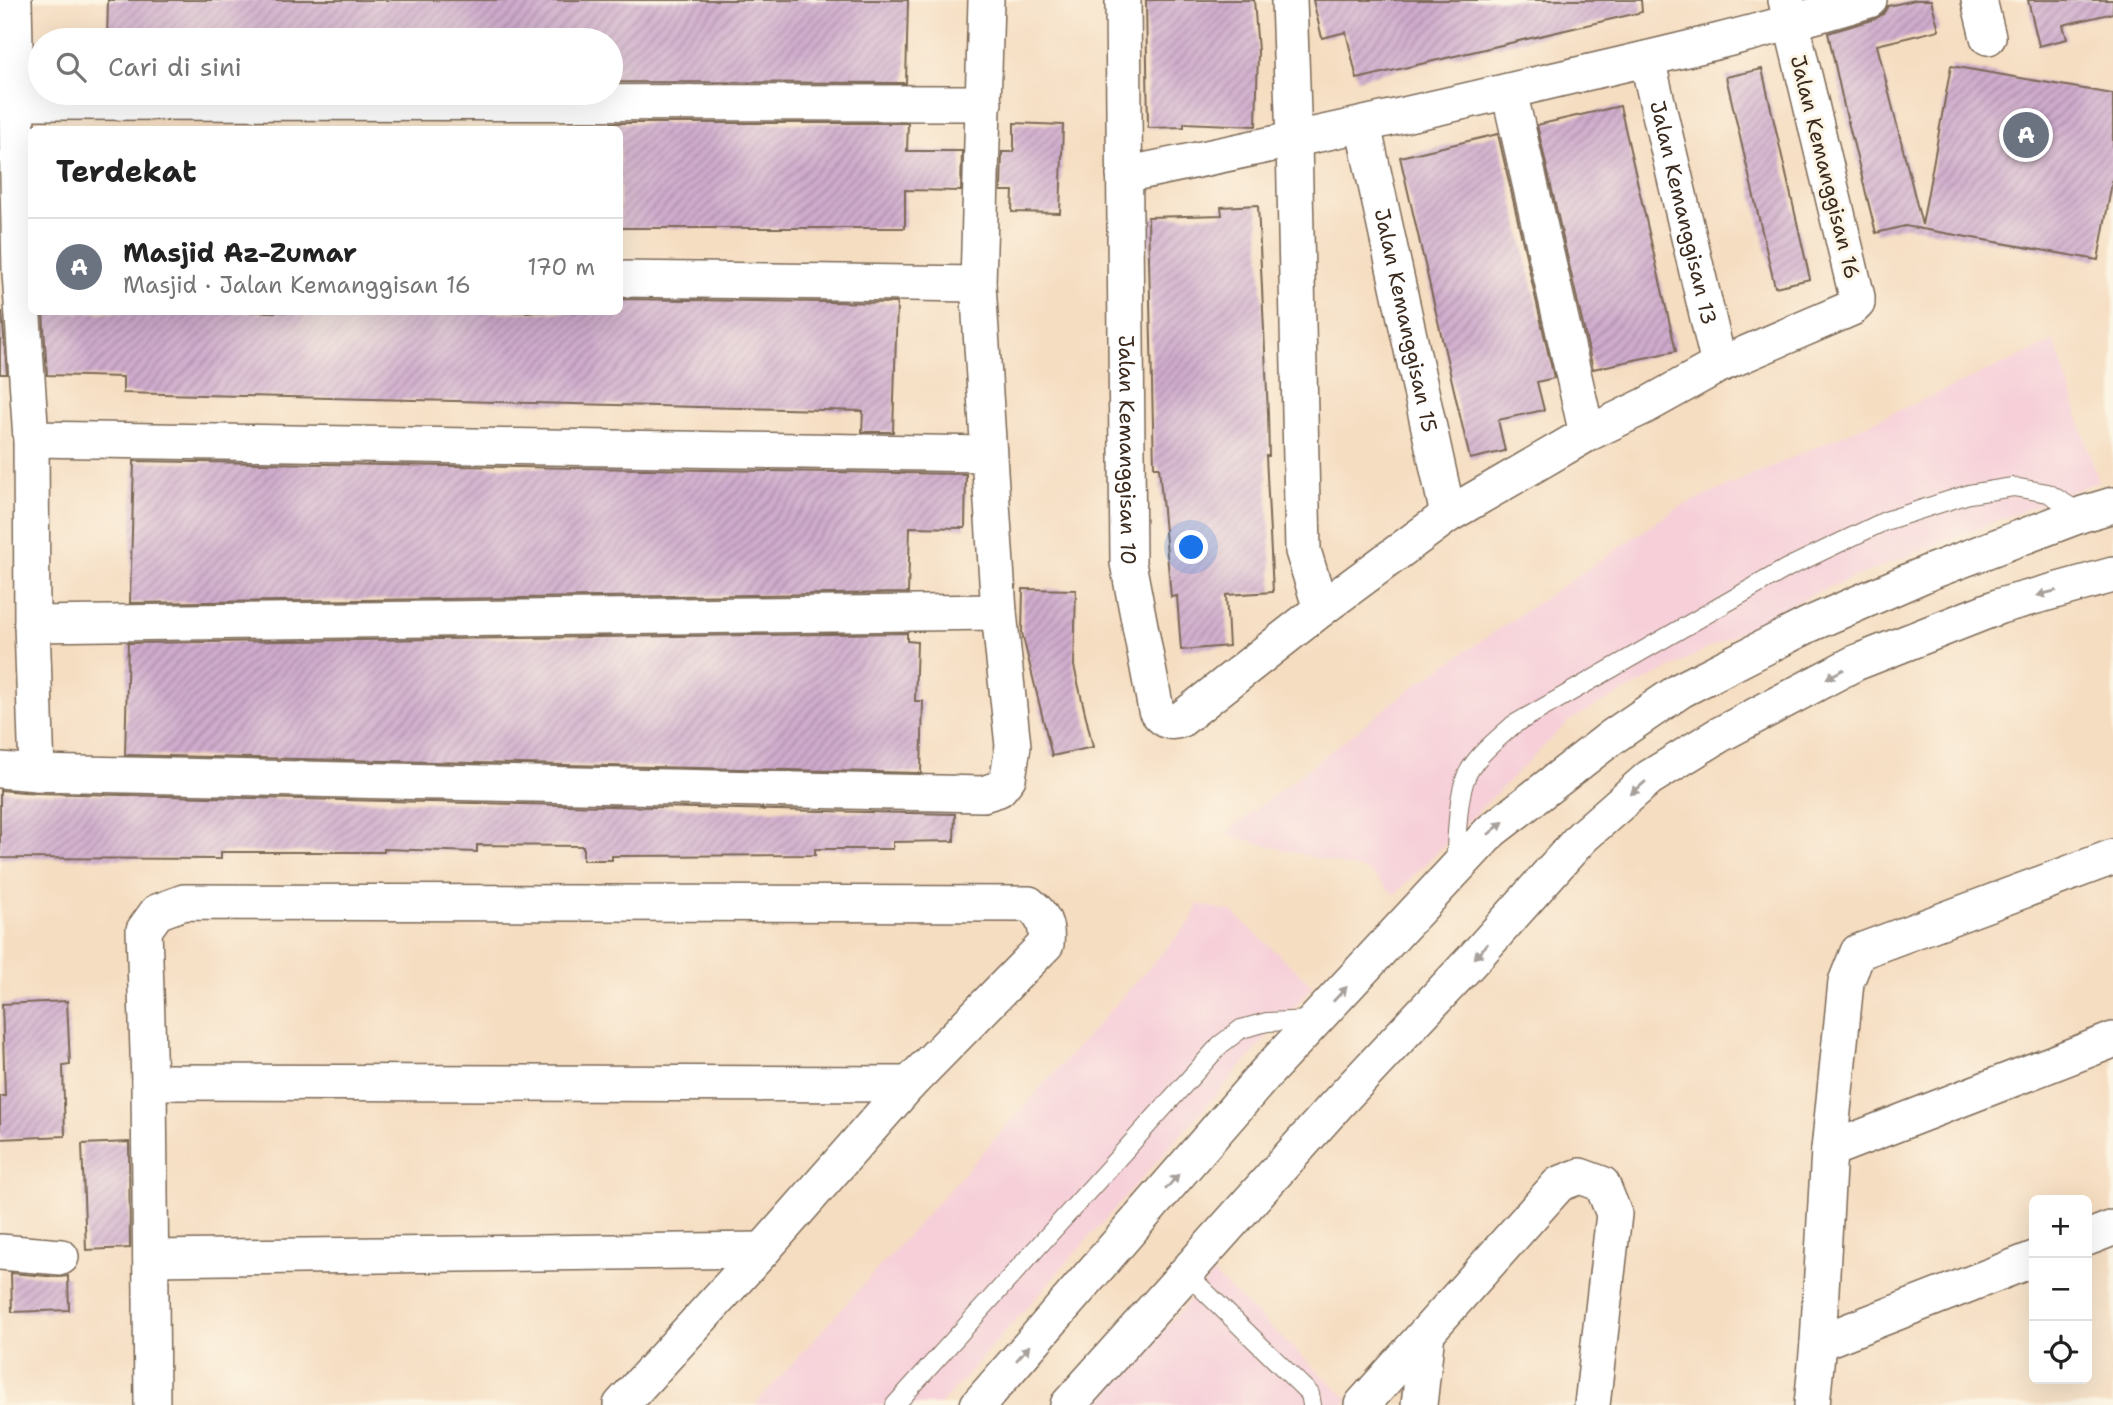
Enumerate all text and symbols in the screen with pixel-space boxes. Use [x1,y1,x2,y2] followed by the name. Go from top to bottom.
[28,28,623,105] search box
[52,48,90,86] icon: search
[108,49,242,84] text: Cari di sini
[1784,52,1866,282] street label: Jalan Kemanggisan 16
[1643,98,1723,328] street label: Jalan Kemanggisan 13
[2003,109,2049,161] pin: A
[56,151,196,192] text: Terdekat
[1368,206,1444,435] street label: Jalan Kemanggisan 15
[123,235,357,270] text: Masjid Az-Zumar
[70,252,88,282] text: A
[527,252,595,282] text: 170 m
[123,270,471,300] text: Masjid · Jalan Kemanggisan 16
[1112,335,1142,565] street label: Jalan Kemanggisan 10
[1174,530,1208,564] your location
[2036,589,2057,599] one-way arrow
[1825,668,1845,679] one-way arrow
[1630,780,1647,795] one-way arrow
[1487,820,1505,836] one-way arrow
[1473,942,1489,959] one-way arrow
[1332,986,1348,1003] one-way arrow
[1164,1173,1179,1190] one-way arrow
[2029,1195,2092,1384] map controls
[2029,1195,2092,1258] button: +
[2029,1258,2092,1321] button: −
[2029,1321,2092,1384] button: locate
[1015,1345,1030,1362] one-way arrow

